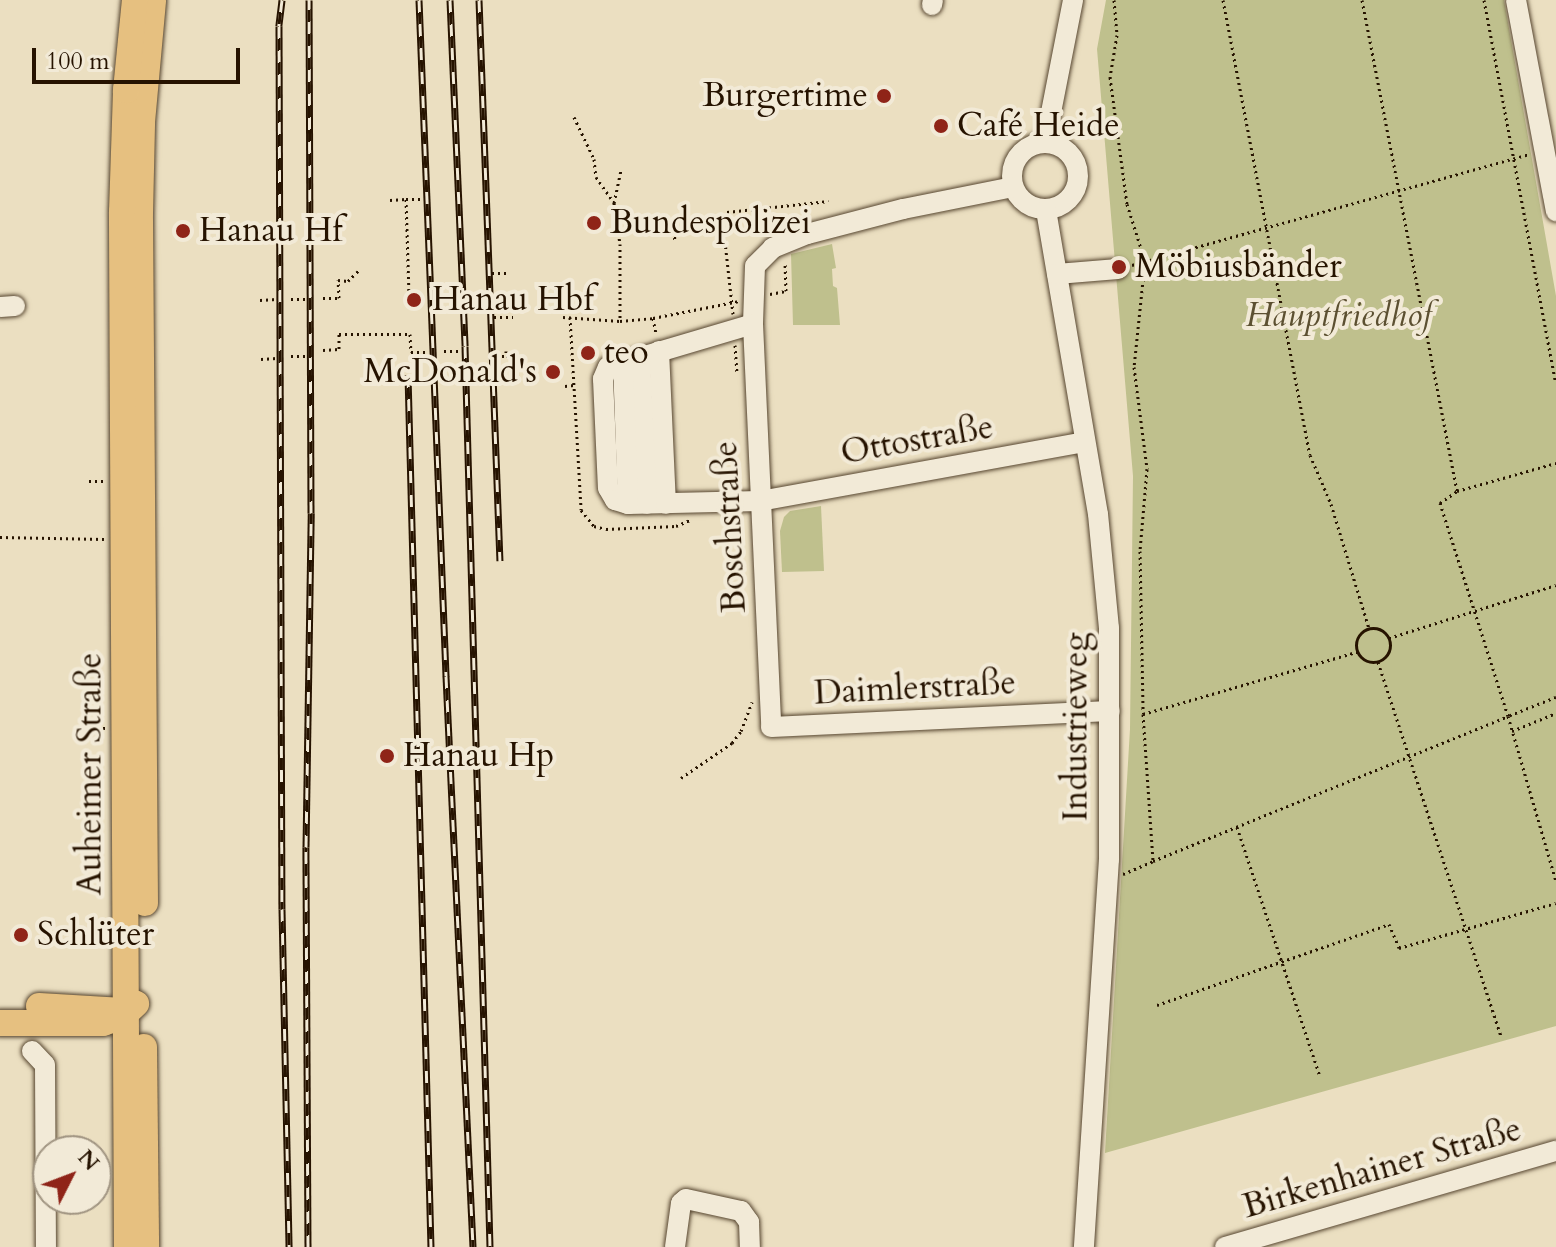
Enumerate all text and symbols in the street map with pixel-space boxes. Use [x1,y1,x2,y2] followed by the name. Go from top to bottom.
[36,32,244,82] scale bar
[46,45,110,78] text: 100 m
[702,76,868,116] place label: Burgertime
[875,87,893,105] marker: Burgertime
[957,106,1120,146] place label: Café Heide
[932,117,950,135] marker: Café Heide
[610,203,811,243] place label: Bundespolizei
[199,211,343,251] place label: Hanau Hf
[585,214,603,232] marker: Bundespolizei
[174,222,192,240] marker: Hanau Hf
[1135,247,1342,287] place label: Möbiusbänder
[1110,258,1128,276] marker: Möbiusbänder
[432,280,594,320] place label: Hanau Hbf
[403,289,425,311] marker: Hanau Hbf
[1246,296,1432,336] park label: Hauptfriedhof
[604,333,649,373] place label: teo
[579,344,597,362] marker: teo
[364,352,537,392] place label: McDonald's
[544,363,562,381] marker: McDonald's
[838,407,996,473] street label: Ottostraße
[705,440,755,614] street label: Boschstraße
[1056,633,1096,821] street label: Industrieweg
[70,653,110,895] street label: Auheimer Straße
[813,662,1017,714] street label: Daimlerstraße
[403,736,554,776] place label: Hanau Hp
[378,747,396,765] marker: Hanau Hp
[37,915,154,955] place label: Schlüter
[12,926,30,944] marker: Schlüter
[1238,1109,1526,1227] street label: Birkenhainer Straße
[32,1135,112,1215] north arrow
[71,1143,106,1177] text: N

